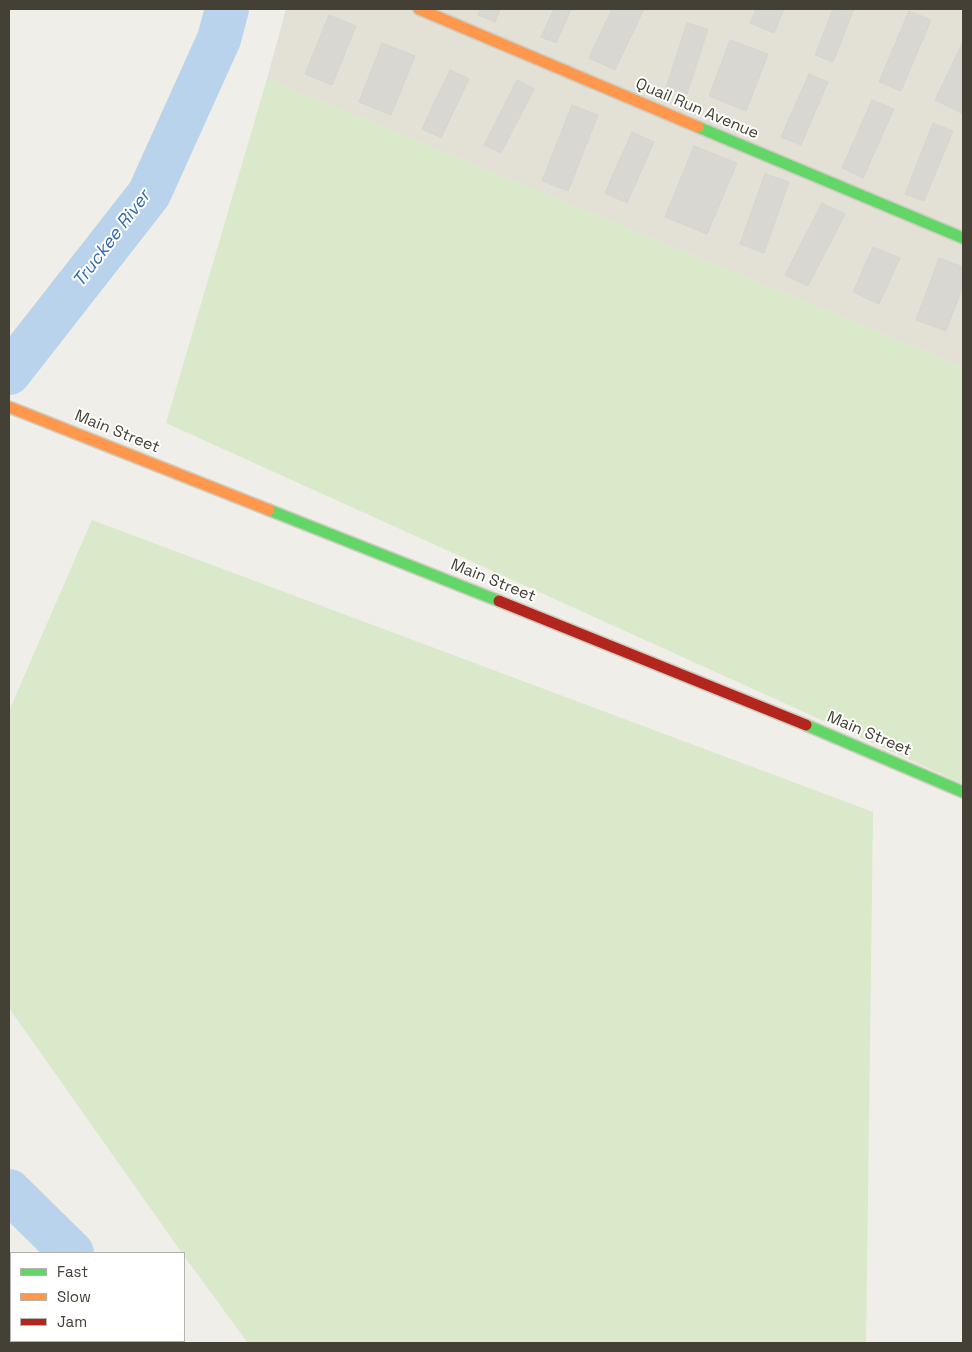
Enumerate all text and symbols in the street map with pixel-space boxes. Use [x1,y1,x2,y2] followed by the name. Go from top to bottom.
[633,74,761,144] street label: Quail Run Avenue
[69,186,155,292] water label: Truckee River
[72,406,162,458] street label: Main Street
[448,555,538,607] street label: Main Street
[824,708,914,760] street label: Main Street
[10,1252,185,1342] legend
[57,1262,88,1281] text: Fast
[57,1287,91,1306] text: Slow
[57,1312,87,1331] text: Jam

